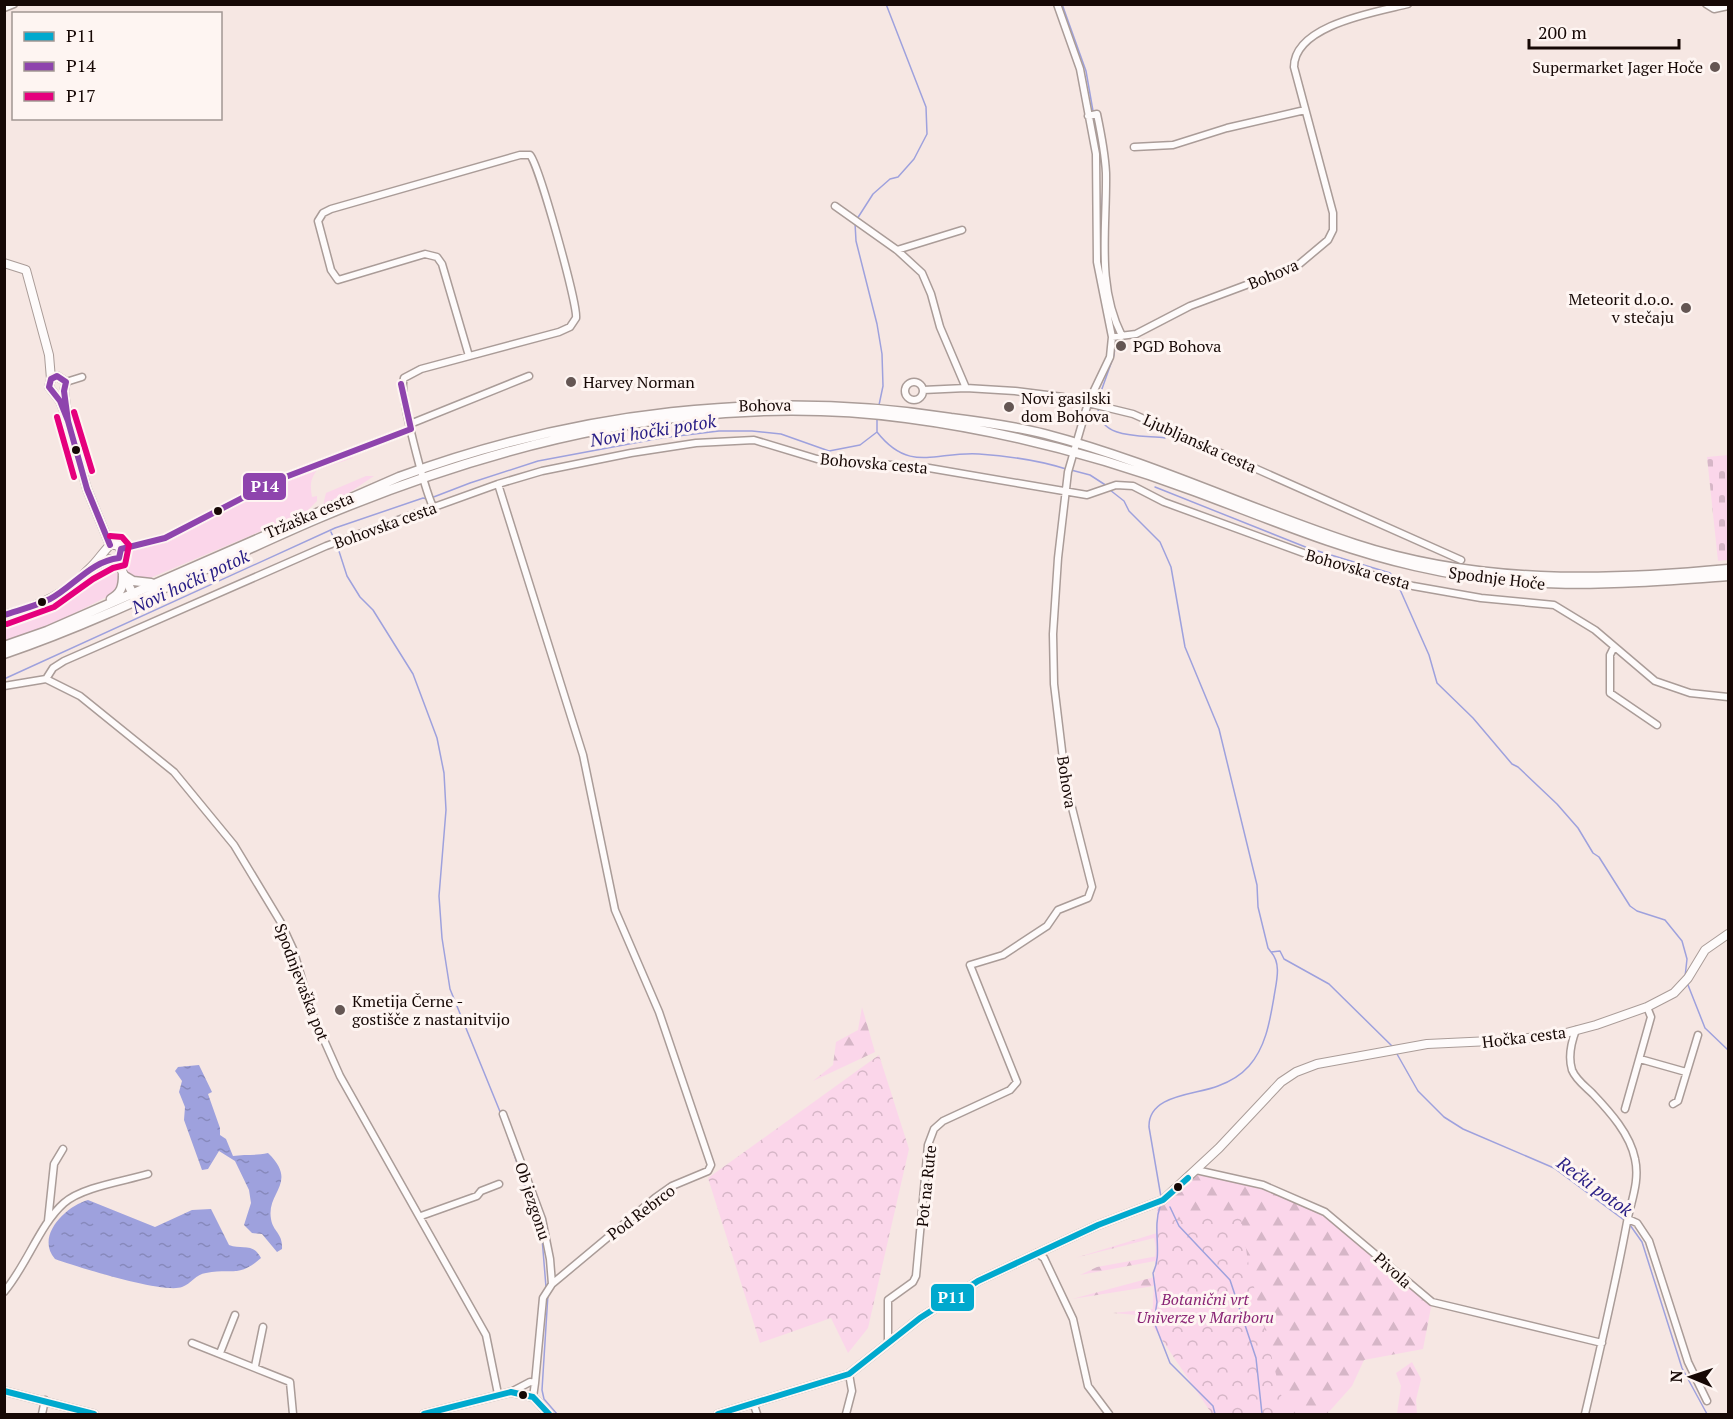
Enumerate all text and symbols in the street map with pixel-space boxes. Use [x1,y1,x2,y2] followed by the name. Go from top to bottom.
[12,12,222,120] legend
[1529,12,1679,50] scale bar
[1538,20,1587,44] text: 200 m
[66,23,96,47] text: P11
[66,53,96,77] text: P14
[1532,56,1703,78] place label: Supermarket Jager Hoče
[1708,60,1722,74] marker: Supermarket Jager Hoče
[66,83,96,107] text: P17
[1244,254,1302,294] street label: Bohova
[1568,288,1674,328] place label: Meteorit d.o.o. v stečaju
[1679,301,1693,315] marker: Meteorit d.o.o. v stečaju
[1133,335,1221,357] place label: PGD Bohova
[1114,339,1128,353] marker: PGD Bohova
[583,371,695,393] place label: Harvey Norman
[564,375,578,389] marker: Harvey Norman
[1021,387,1111,427] place label: Novi gasilski dom Bohova
[738,394,792,416] street label: Bohova
[1002,400,1016,414] marker: Novi gasilski dom Bohova
[587,408,718,452] water label: Novi hočki potok
[1140,408,1260,478] street label: Ljubljanska cesta
[70,444,82,456] unlabelled marker
[819,447,929,479] street label: Bohovska cesta
[242,472,287,501] line badge: P14
[251,475,279,497] text: P14
[261,486,357,544] street label: Tržaška cesta
[330,496,440,554] street label: Bohovska cesta
[212,505,224,517] unlabelled marker
[126,543,253,619] water label: Novi hočki potok
[1303,544,1413,594] street label: Bohovska cesta
[1447,561,1547,595] street label: Spodnje Hoče
[36,596,48,608] unlabelled marker
[1052,754,1082,810] street label: Bohova
[269,920,335,1044] street label: Spodnjevaška pot
[352,990,510,1030] place label: Kmetija Černe - gostišče z nastanitvijo
[333,1003,347,1017] marker: Kmetija Černe - gostišče z nastanitvijo
[1481,1021,1567,1053] street label: Hočka cesta
[911,1144,941,1228] street label: Pot na Rute
[1552,1150,1638,1222] water label: Rečki potok
[510,1159,556,1243] street label: Ob jezgonu
[603,1179,679,1245] street label: Pod Rebrco
[1172,1181,1184,1193] unlabelled marker
[1369,1247,1417,1293] street label: Pivola
[930,1283,975,1312] line badge: P11
[938,1286,966,1308] text: P11
[1136,1288,1274,1328] park label: Botanični vrt Univerze v Mariboru
[1661,1347,1721,1407] north arrow
[1665,1370,1687,1383] text: N
[517,1389,529,1401] unlabelled marker

